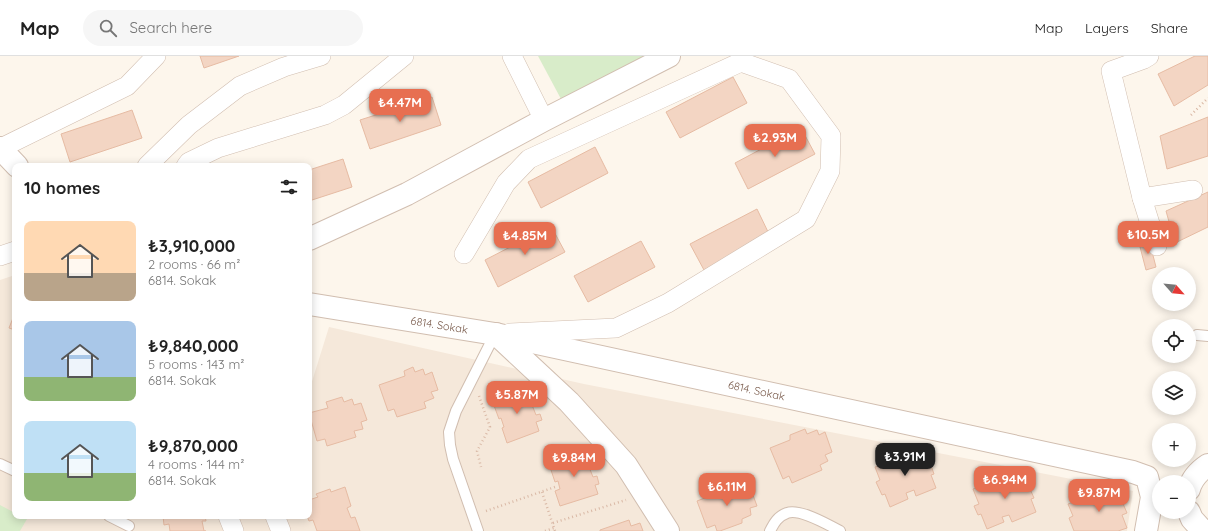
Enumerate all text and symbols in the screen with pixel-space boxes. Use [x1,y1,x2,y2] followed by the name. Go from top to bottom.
[83,10,363,46] search box
[20,16,59,40] text: Map
[97,17,119,39] icon: search
[129,18,212,37] text: Search here
[1034,19,1063,37] text: Map
[1085,19,1129,37] text: Layers
[1151,19,1188,37] text: Share
[367,89,433,123] pin: ₺4.47M
[378,94,422,110] text: ₺4.47M
[742,124,808,158] pin: ₺2.93M
[753,129,797,145] text: ₺2.93M
[278,176,300,198] icon: filters
[24,177,100,198] text: 10 homes
[1115,221,1181,255] pin: ₺10.5M
[492,222,558,256] pin: ₺4.85M
[1127,226,1169,242] text: ₺10.5M
[503,227,547,243] text: ₺4.85M
[148,235,235,256] text: ₺3,910,000
[56,237,104,285] icon: home
[148,256,240,272] text: 2 rooms · 66 m²
[1152,267,1196,311] north arrow
[1152,267,1196,519] map controls
[148,272,216,288] text: 6814. Sokak
[410,314,469,337] street label: 6814. Sokak
[1152,319,1196,363] button: locate
[148,335,239,356] text: ₺9,840,000
[56,337,104,385] icon: home
[148,356,244,372] text: 5 rooms · 143 m²
[1152,371,1196,415] button: layers
[148,372,216,388] text: 6814. Sokak
[727,378,786,404] street label: 6814. Sokak
[484,381,550,415] pin: ₺5.87M
[495,386,539,402] text: ₺5.87M
[1152,423,1196,467] button: +
[148,435,238,456] text: ₺9,870,000
[56,437,104,485] icon: home
[872,443,938,477] pin: ₺3.91M
[541,444,607,478] pin: ₺9.84M
[884,448,926,464] text: ₺3.91M
[552,449,596,465] text: ₺9.84M
[148,456,244,472] text: 4 rooms · 144 m²
[972,466,1038,500] pin: ₺6.94M
[983,471,1027,487] text: ₺6.94M
[148,472,216,488] text: 6814. Sokak
[694,473,760,507] pin: ₺6.11M
[1152,475,1196,519] button: −
[708,478,746,494] text: ₺6.11M
[1066,479,1132,513] pin: ₺9.87M
[1077,484,1121,500] text: ₺9.87M

